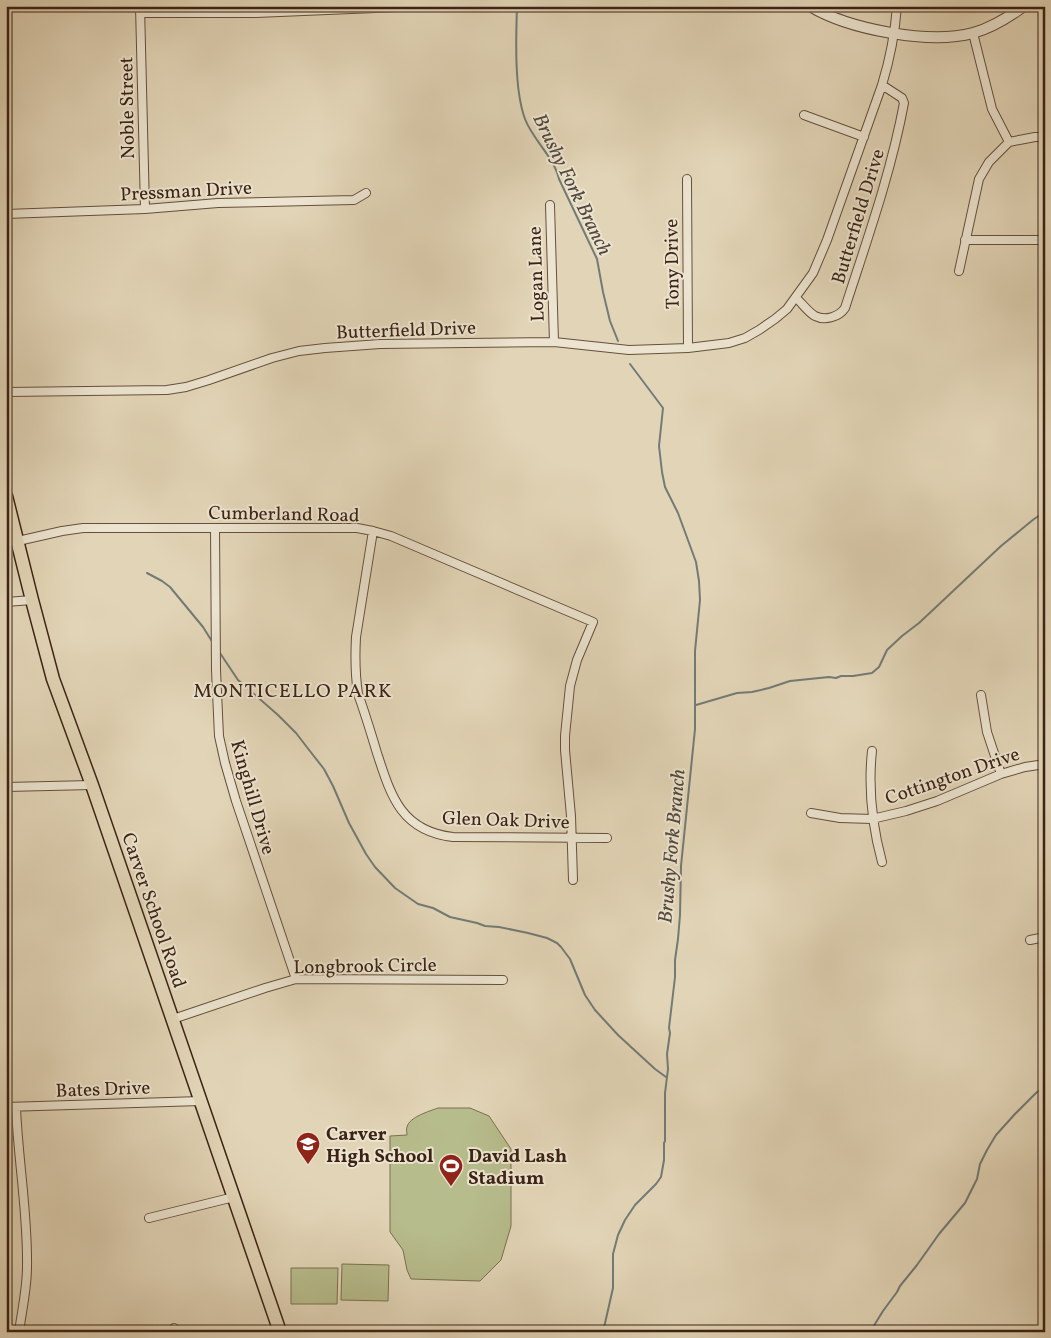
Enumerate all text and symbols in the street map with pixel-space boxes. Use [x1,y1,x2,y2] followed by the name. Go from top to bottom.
[114,56,142,159] street label: Noble Street
[525,109,618,261] water label: Brushy Fork Branch
[826,146,892,287] street label: Butterfield Drive
[119,176,253,208] street label: Pressman Drive
[659,219,687,309] street label: Tony Drive
[522,226,552,322] street label: Logan Lane
[336,316,476,346] street label: Butterfield Drive
[208,501,360,529] street label: Cumberland Road
[193,678,393,706] district label: MONTICELLO PARK
[223,737,281,858] street label: Kinghill Drive
[882,742,1023,812] street label: Cottington Drive
[652,768,694,924] water label: Brushy Fork Branch
[442,806,570,836] street label: Glen Oak Drive
[114,830,192,992] street label: Carver School Road
[293,953,437,981] street label: Longbrook Circle
[55,1075,151,1105] street label: Bates Drive
[326,1122,434,1170] place label: Carver High School
[295,1131,321,1165] school or university icon: Carver High School
[468,1144,567,1192] place label: David Lash Stadium
[438,1153,464,1187] sports icon: David Lash Stadium

